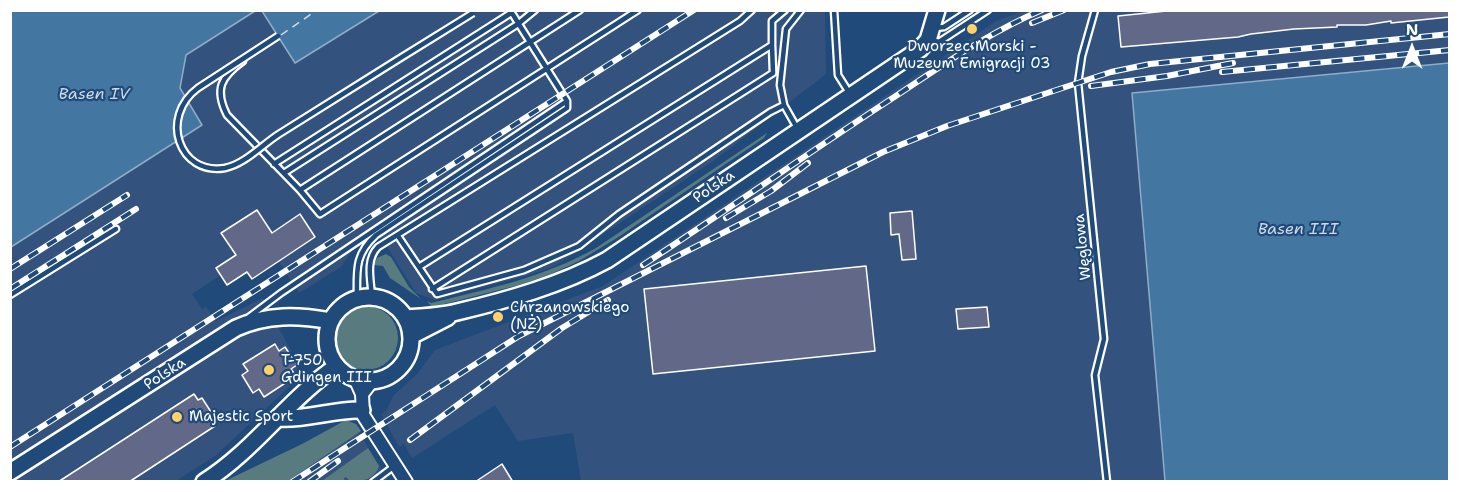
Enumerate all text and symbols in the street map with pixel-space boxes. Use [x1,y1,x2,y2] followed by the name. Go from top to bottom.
[1382,18,1442,78] north arrow
[1406,19,1418,40] text: N
[965,22,979,36] marker: Dworzec Morski - Muzeum Emigracji 03
[893,38,1051,73] place label: Dworzec Morski - Muzeum Emigracji 03
[59,85,129,105] water label: Basen IV
[690,167,738,207] street label: Polska
[1071,213,1095,281] street label: Węglowa
[1258,220,1338,240] water label: Basen III
[510,299,629,334] place label: Chrzanowskiego (NŻ)
[491,310,505,324] marker: Chrzanowskiego (NŻ)
[281,352,372,387] place label: T-750 Gdingen III
[141,354,189,394] street label: Polska
[262,363,276,377] marker: T-750 Gdingen III
[189,408,293,426] place label: Majestic Sport
[170,410,184,424] marker: Majestic Sport

